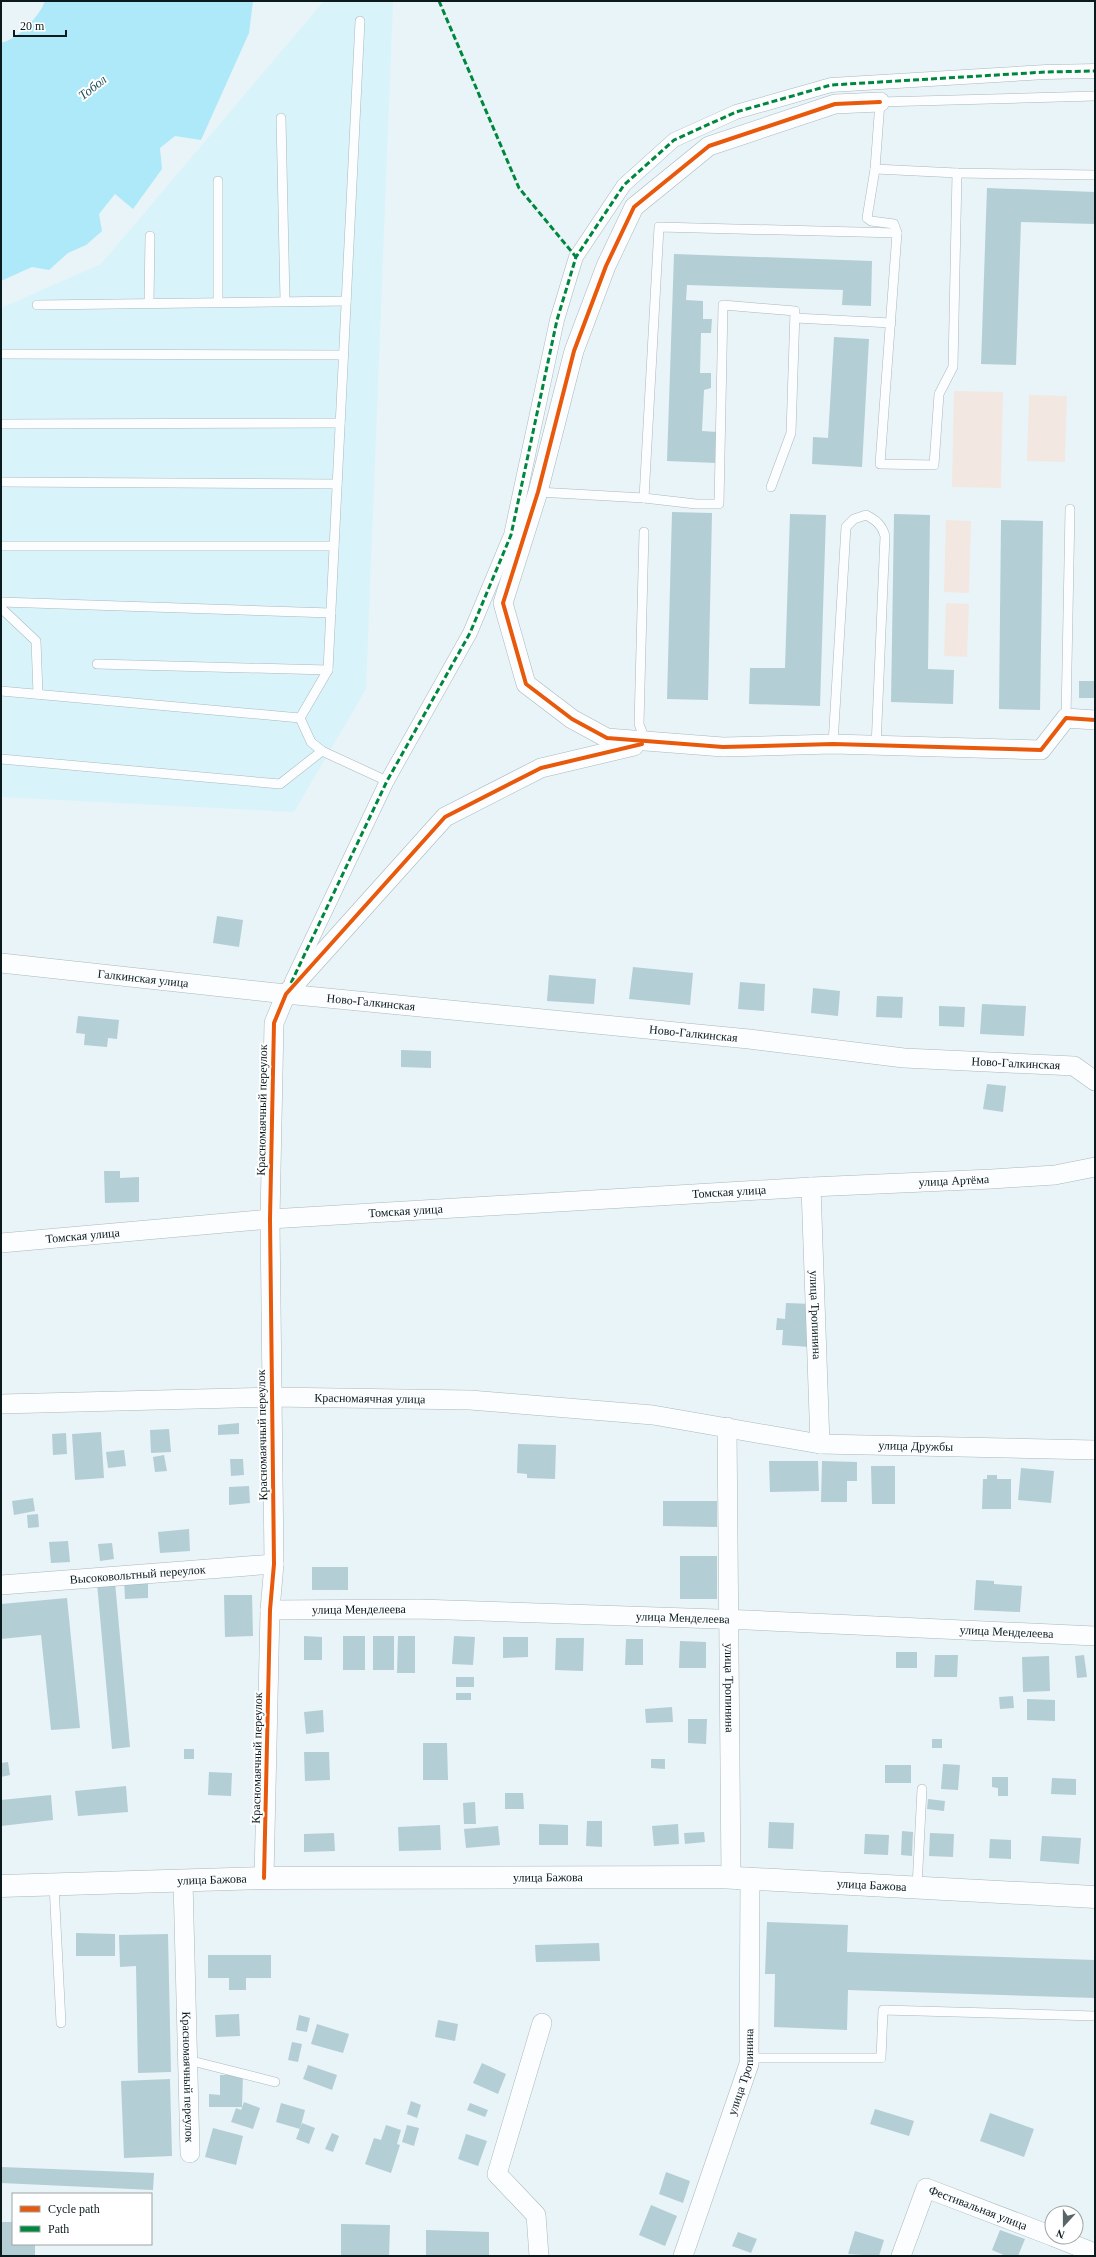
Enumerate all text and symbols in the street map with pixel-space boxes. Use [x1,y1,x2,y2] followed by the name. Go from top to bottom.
[14,12,66,38] scale bar
[20,19,45,33] text: 20 m
[75,72,110,103] water label: Тобол
[97,967,190,990] street label: Галкинская улица
[326,991,416,1014] street label: Ново-Галкинская
[648,1022,739,1045] street label: Ново-Галкинская
[254,1044,270,1176] street label: Красномаячный переулок
[971,1054,1061,1072] street label: Ново-Галкинская
[918,1172,990,1189] street label: улица Артёма
[692,1183,767,1201] street label: Томская улица
[368,1202,444,1220] street label: Томская улица
[45,1225,121,1246] street label: Томская улица
[807,1270,824,1360] street label: улица Тропинина
[254,1369,270,1501] street label: Красномаячный переулок
[314,1391,426,1406] street label: Красномаячная улица
[878,1438,953,1454] street label: улица Дружбы
[69,1562,206,1587] street label: Высоковольтный переулок
[312,1602,407,1617] street label: улица Менделеева
[636,1609,731,1626] street label: улица Менделеева
[959,1623,1054,1641] street label: улица Менделеева
[722,1643,737,1733] street label: улица Тропинина
[249,1692,265,1824] street label: Красномаячный переулок
[513,1870,583,1884] street label: улица Бажова
[177,1872,248,1888] street label: улица Бажова
[836,1876,908,1894] street label: улица Бажова
[179,2011,197,2143] street label: Красномаячный переулок
[725,2028,756,2117] street label: улица Тропинина
[927,2183,1030,2233] street label: Фестивальная улица
[12,2193,152,2245] legend
[48,2202,100,2216] text: Cycle path
[1044,2205,1084,2245] north arrow
[48,2222,69,2236] text: Path
[1055,2227,1066,2241] text: N

